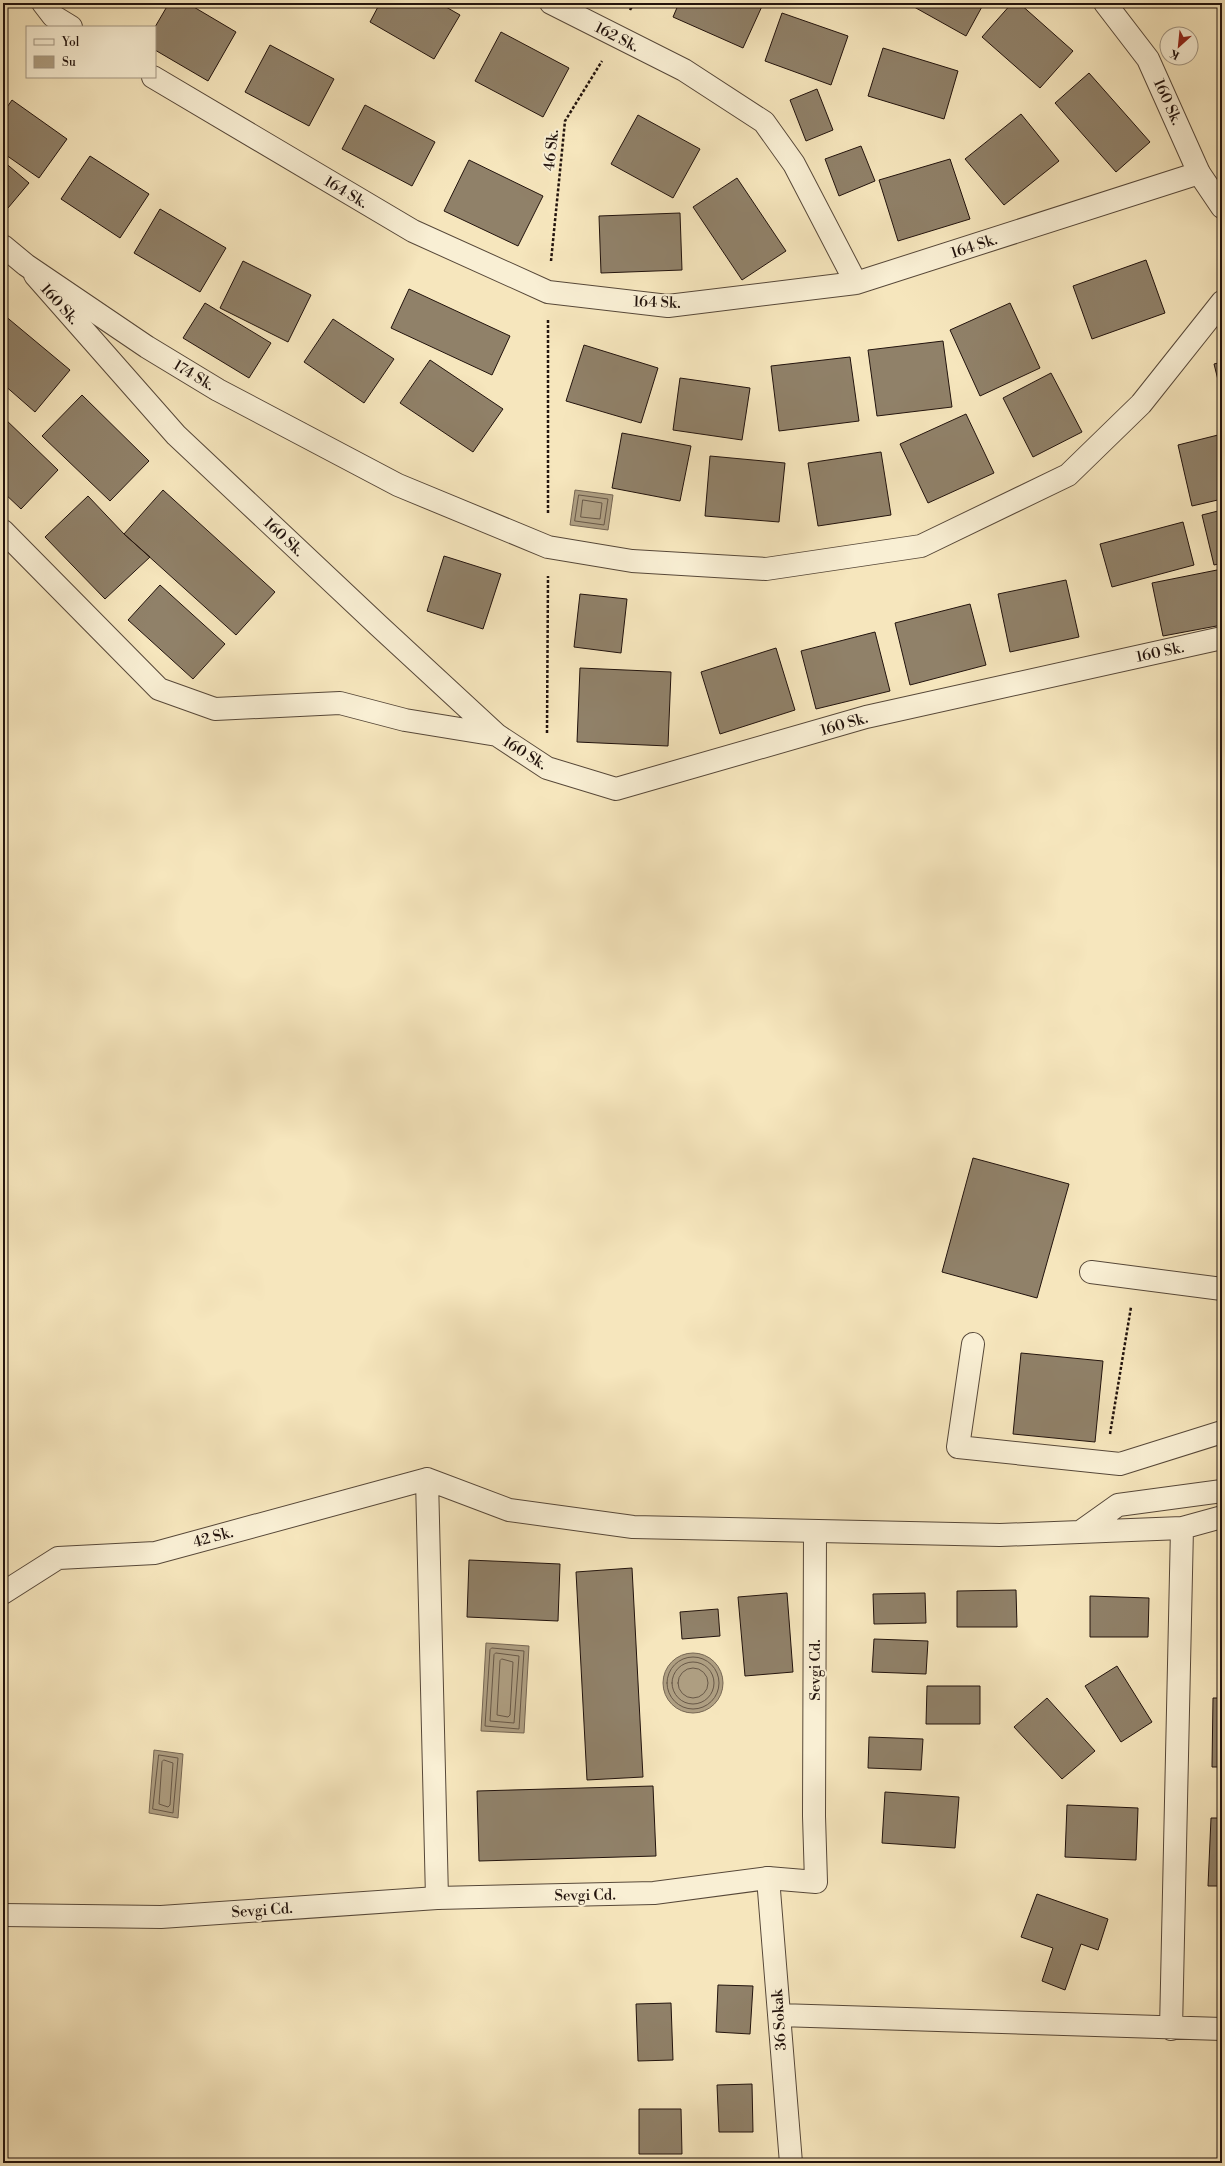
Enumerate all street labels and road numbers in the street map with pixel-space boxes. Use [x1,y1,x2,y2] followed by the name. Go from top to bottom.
[591,18,642,57] street label: 162 Sk.
[1149,76,1186,128] street label: 160 Sk.
[540,128,563,172] street label: 46 Sk.
[320,172,371,213] street label: 164 Sk.
[948,230,1000,263] street label: 164 Sk.
[36,280,83,329] street label: 160 Sk.
[633,292,681,313] street label: 164 Sk.
[170,356,218,395] street label: 174 Sk.
[259,514,308,561] street label: 160 Sk.
[1134,638,1186,667] street label: 160 Sk.
[818,709,870,740] street label: 160 Sk.
[499,733,550,774] street label: 160 Sk.
[191,1523,235,1552] street label: 42 Sk.
[806,1639,825,1701] street label: Sevgi Cd.
[554,1885,616,1906] street label: Sevgi Cd.
[231,1899,293,1922] street label: Sevgi Cd.
[768,1988,791,2051] street label: 36 Sokak

